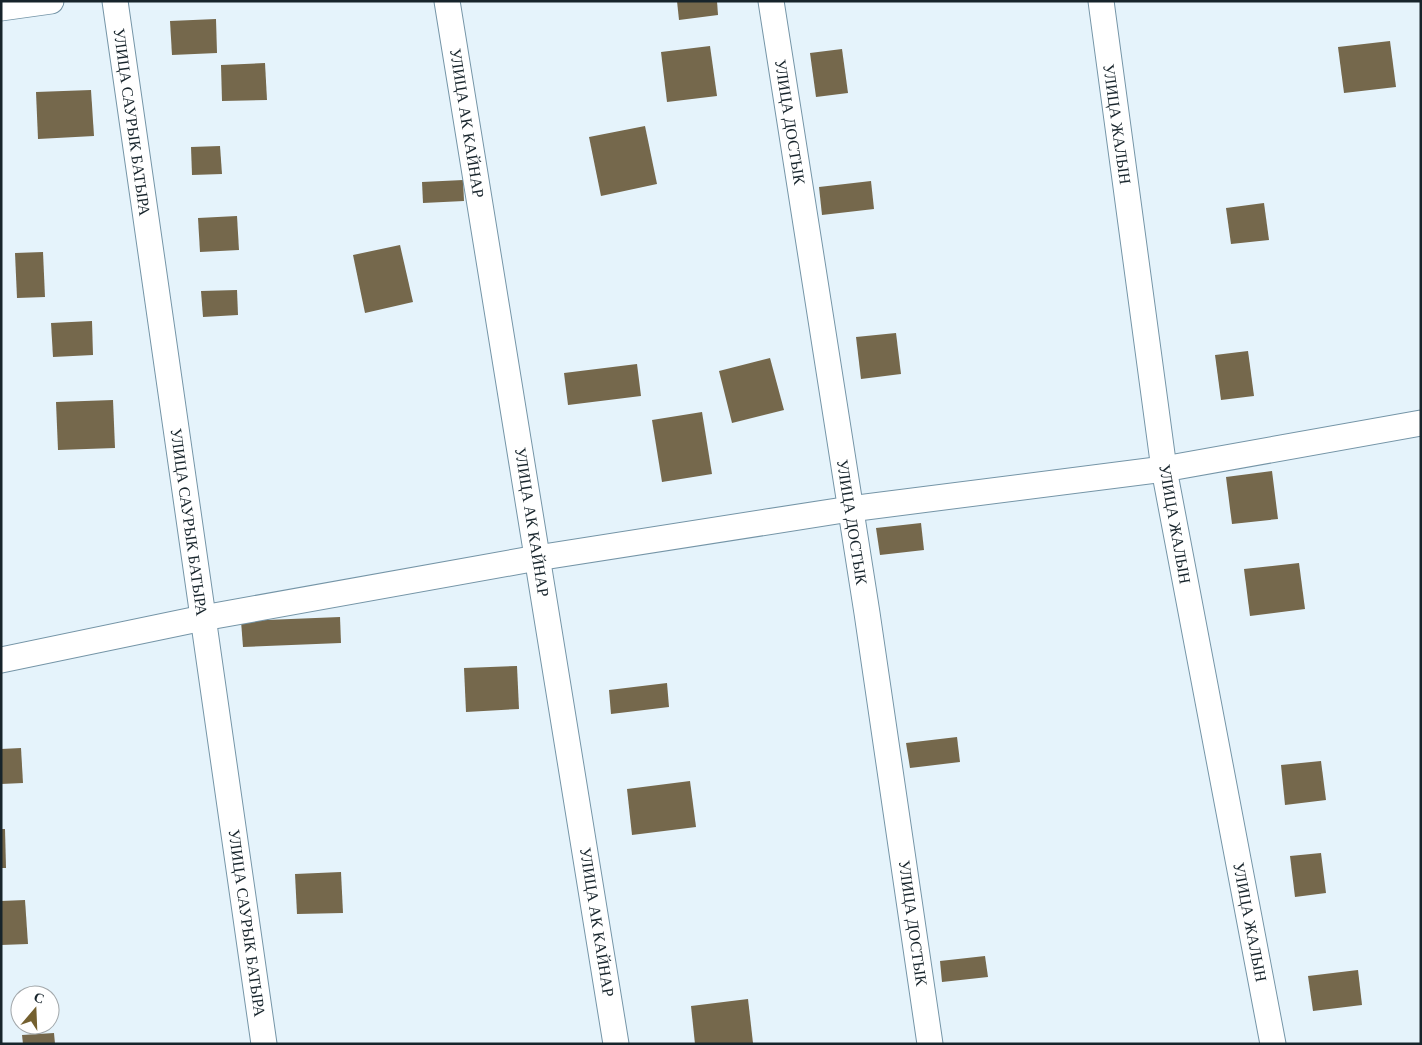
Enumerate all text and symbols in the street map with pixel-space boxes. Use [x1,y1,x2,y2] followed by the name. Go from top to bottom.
[109,27,154,217] street label: УЛИЦА САУРЫК БАТЫРА
[446,47,488,199] street label: УЛИЦА АК КАЙНАР
[771,58,808,186] street label: УЛИЦА ДОСТЫК
[1099,63,1134,186] street label: УЛИЦА ЖАЛЫН
[166,427,211,617] street label: УЛИЦА САУРЫК БАТЫРА
[511,446,553,598] street label: УЛИЦА АК КАЙНАР
[833,458,870,586] street label: УЛИЦА ДОСТЫК
[1155,463,1194,586] street label: УЛИЦА ЖАЛЫН
[224,828,269,1018] street label: УЛИЦА САУРЫК БАТЫРА
[576,846,618,998] street label: УЛИЦА АК КАЙНАР
[895,859,930,987] street label: УЛИЦА ДОСТЫК
[1229,861,1270,984] street label: УЛИЦА ЖАЛЫН
[10,985,60,1035] north arrow
[32,989,46,1007] text: С

